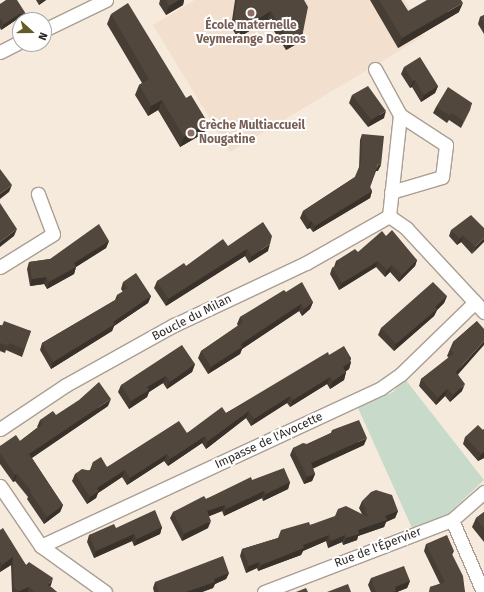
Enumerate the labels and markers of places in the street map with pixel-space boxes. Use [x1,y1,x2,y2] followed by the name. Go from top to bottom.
[246,8,256,18] marker: École maternelle Veymerange Desnos
[196,19,306,47] place label: École maternelle Veymerange Desnos
[199,119,305,147] place label: Crèche Multiaccueil Nougatine
[186,128,196,138] marker: Crèche Multiaccueil Nougatine

